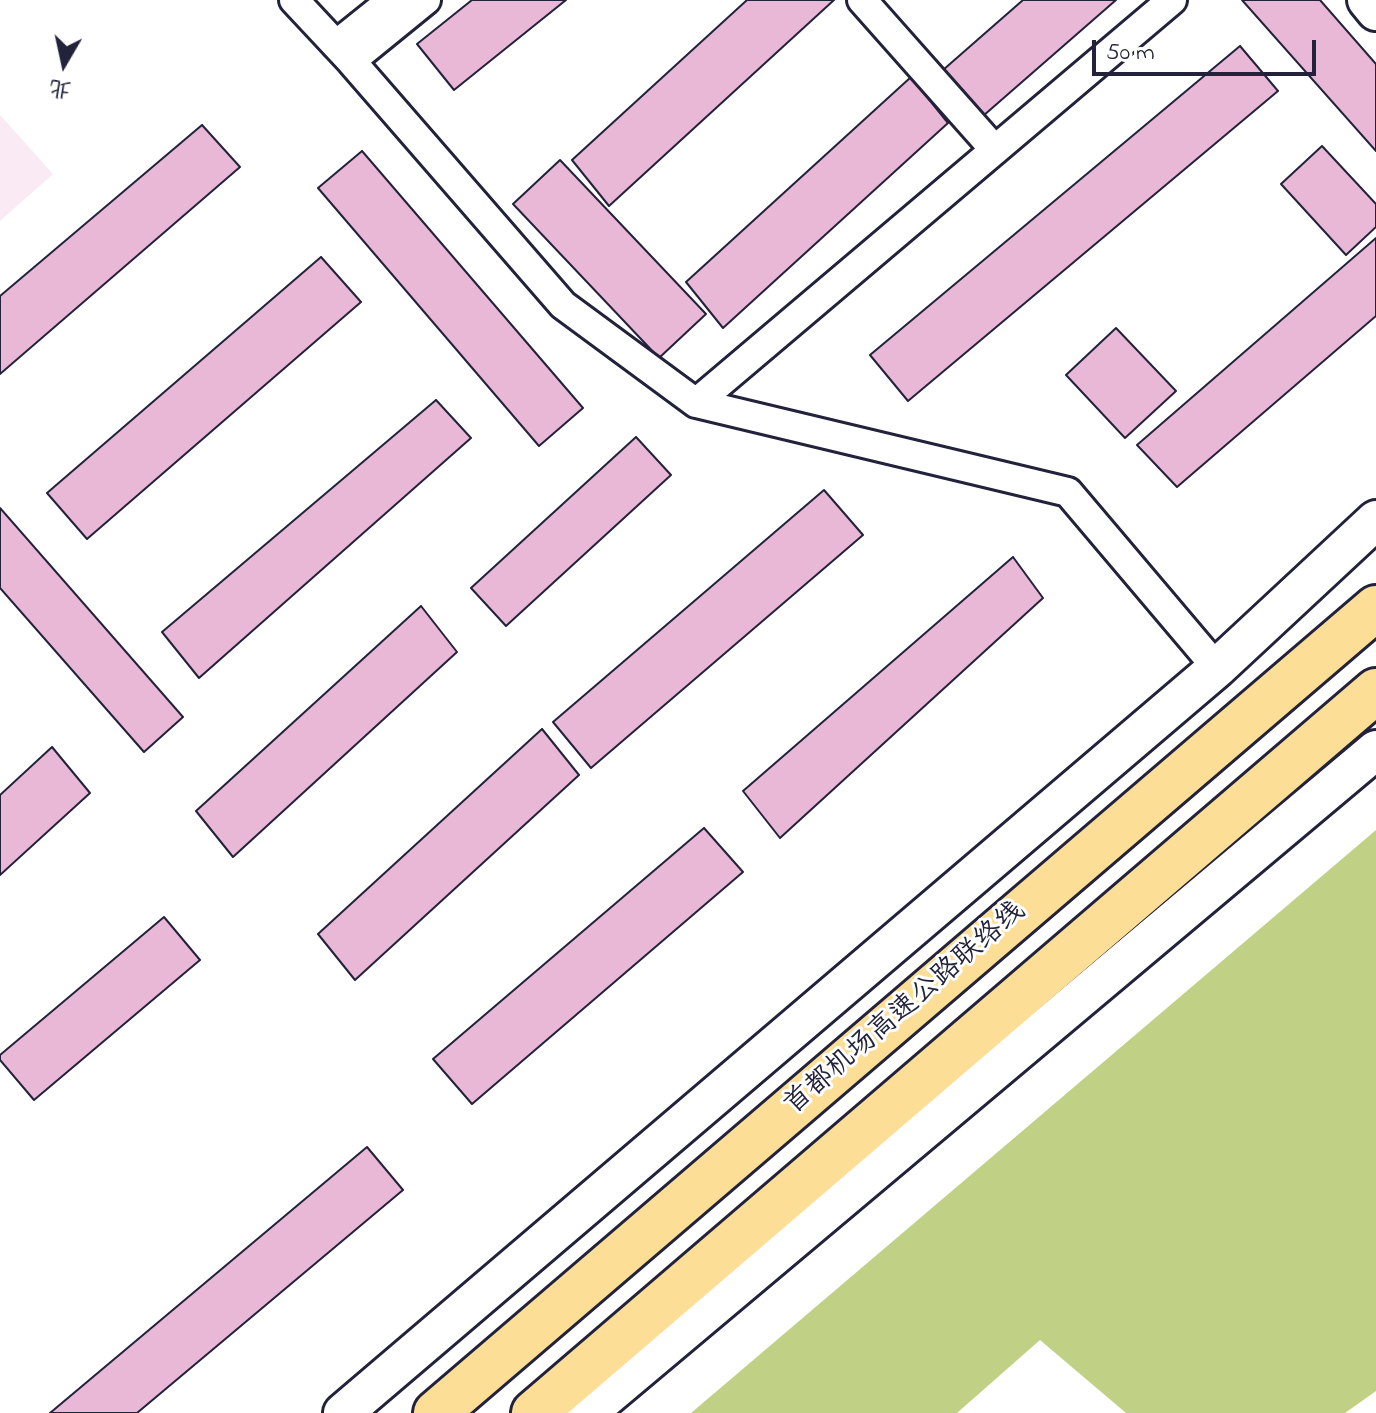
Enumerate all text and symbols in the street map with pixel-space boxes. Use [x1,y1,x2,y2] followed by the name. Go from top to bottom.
[24,24,104,104] north arrow
[1096,24,1320,74] scale bar
[1106,36,1155,71] text: 50 m
[47,70,74,105] text: 北
[779,896,1033,1124] street label: 首都机场高速公路联络线

